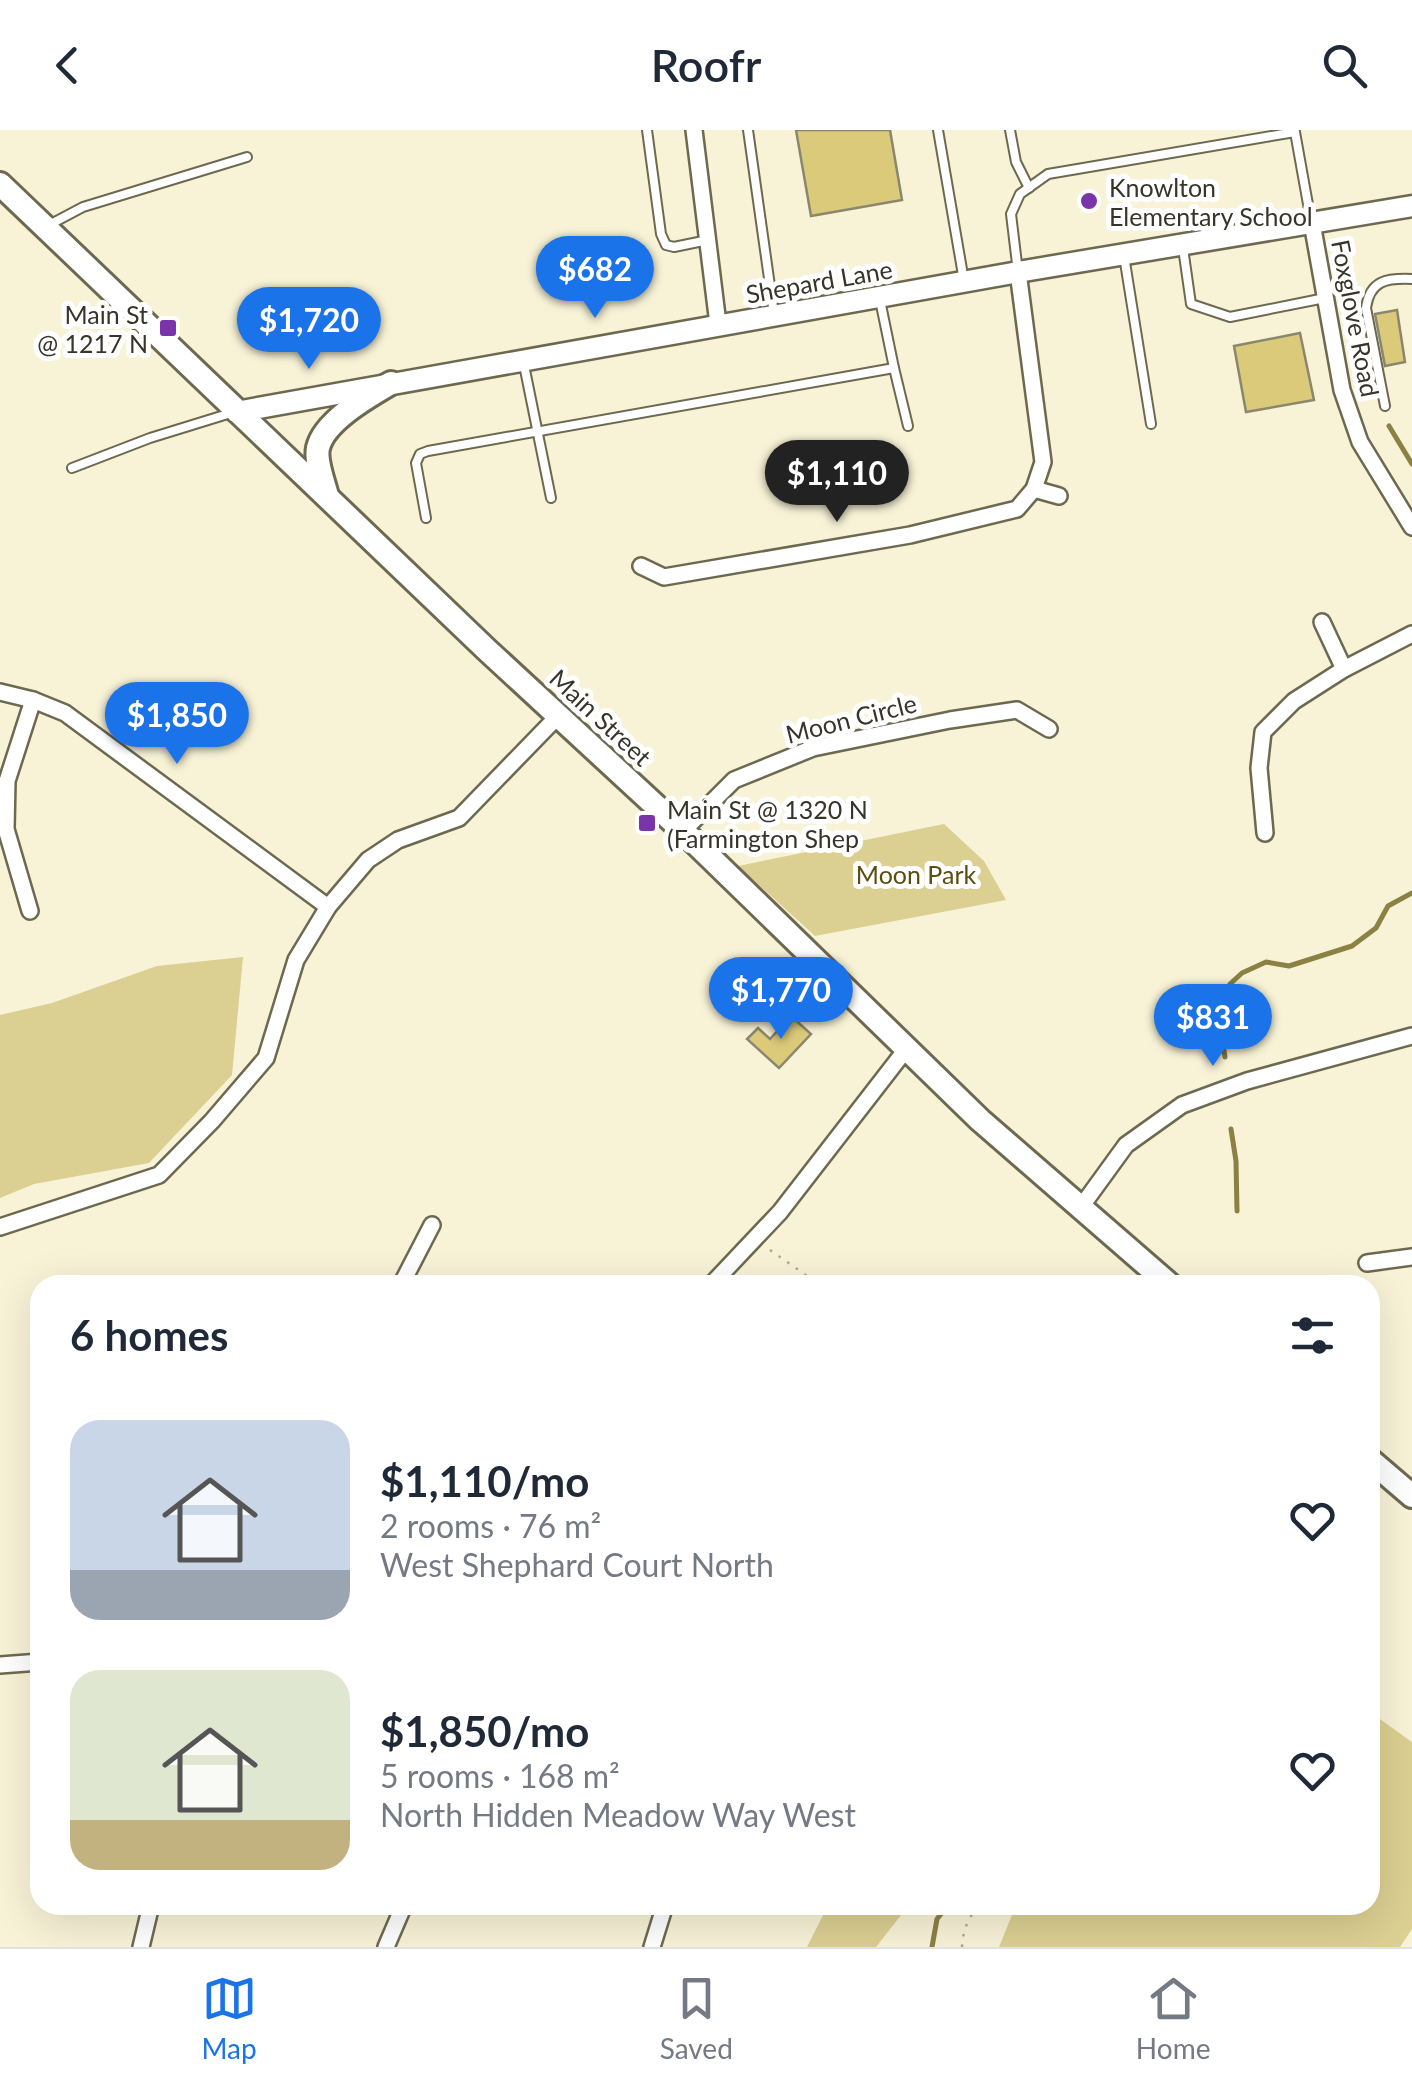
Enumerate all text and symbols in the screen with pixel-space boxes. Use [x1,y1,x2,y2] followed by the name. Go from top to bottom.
[40,38,95,93] icon: back
[651,38,761,92] text: Roofr
[1317,38,1372,93] icon: search
[1109,172,1313,231] place label: Knowlton Elementary School
[1078,190,1100,212] marker: Knowlton Elementary School
[536,236,654,321] pin: $682
[1326,237,1386,399] street label: Foxglove Road
[558,249,632,288] text: $682
[743,253,895,309] street label: Shepard Lane
[228,287,390,372] pin: $1,720
[37,299,148,358] place label: Main St @ 1217 N
[259,300,359,339] text: $1,720
[157,317,179,339] marker: Main St @ 1217 N
[756,440,918,525] pin: $1,110
[787,453,887,492] text: $1,110
[544,663,658,771] street label: Main Street
[96,682,258,767] pin: $1,850
[782,687,920,749] street label: Moon Circle
[127,695,227,734] text: $1,850
[667,794,868,853] place label: Main St @ 1320 N (Farmington Shep
[636,812,658,834] marker: Main St @ 1320 N (Farmington Shep
[856,859,976,889] park label: Moon Park
[700,957,862,1042] pin: $1,770
[731,970,831,1009] text: $1,770
[1154,984,1272,1069] pin: $831
[1176,997,1250,1036] text: $831
[1285,1308,1340,1363] icon: filters
[70,1310,228,1360] text: 6 homes
[380,1456,589,1506] text: $1,110/mo
[150,1460,270,1580] icon: home
[1285,1493,1340,1548] icon: heart
[380,1506,601,1545] text: 2 rooms · 76 m²
[380,1545,774,1584] text: West Shephard Court North
[380,1706,589,1756] text: $1,850/mo
[150,1710,270,1830] icon: home
[1285,1743,1340,1798] icon: heart
[380,1756,620,1795] text: 5 rooms · 168 m²
[380,1795,856,1834] text: North Hidden Meadow Way West
[202,1971,257,2065] tab: Map
[660,1971,733,2065] tab: Saved
[1136,1971,1210,2065] tab: Home

